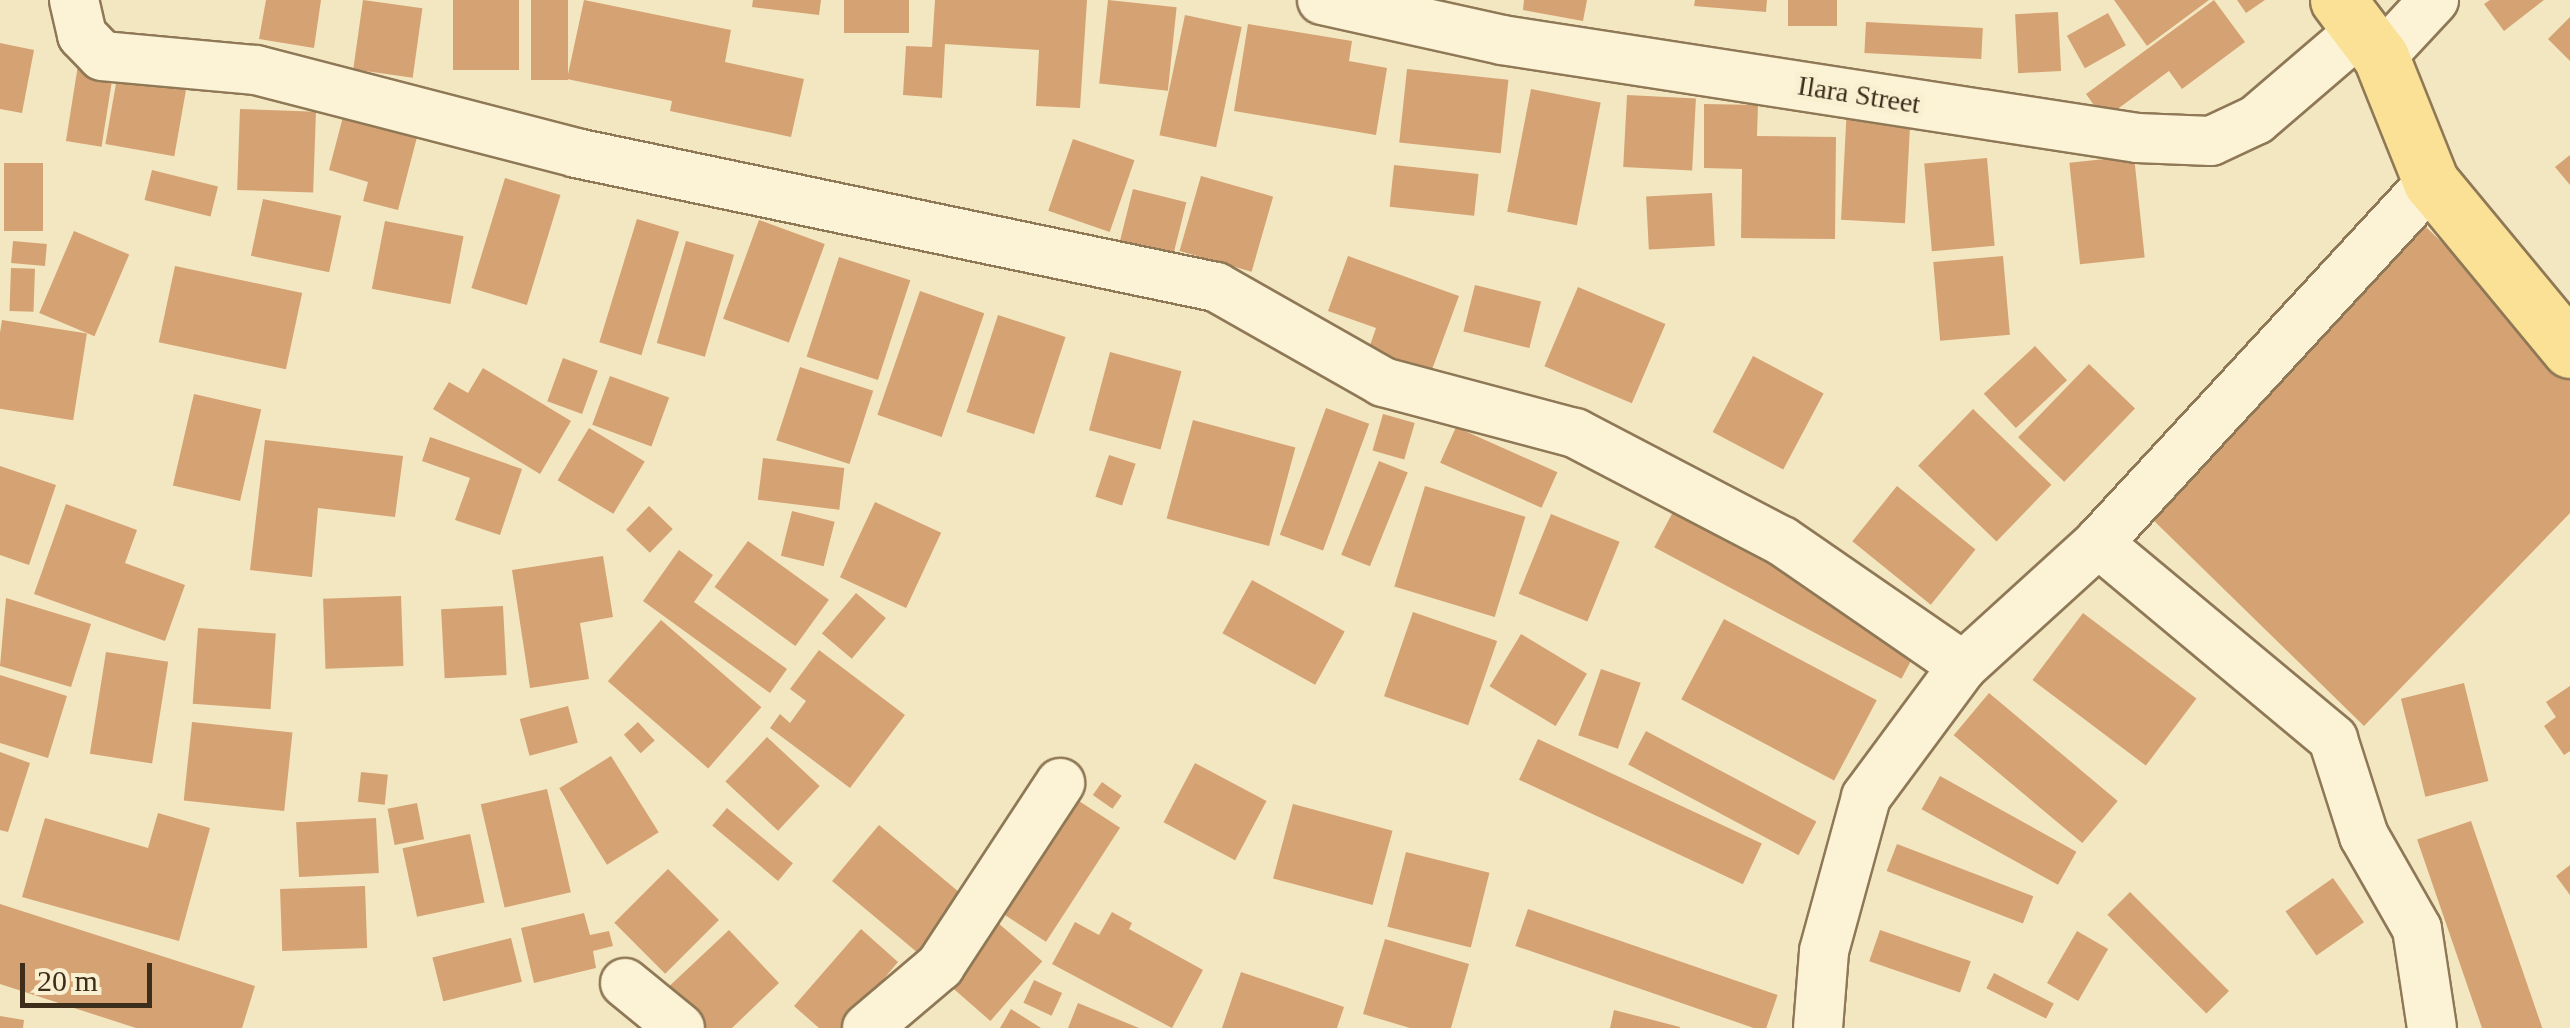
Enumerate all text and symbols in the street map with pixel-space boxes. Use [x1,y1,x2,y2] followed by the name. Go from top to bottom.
[1795,69,1923,121] street label: Ilara Street
[25,943,158,1005] scale bar
[37,964,98,997] text: 20 m

